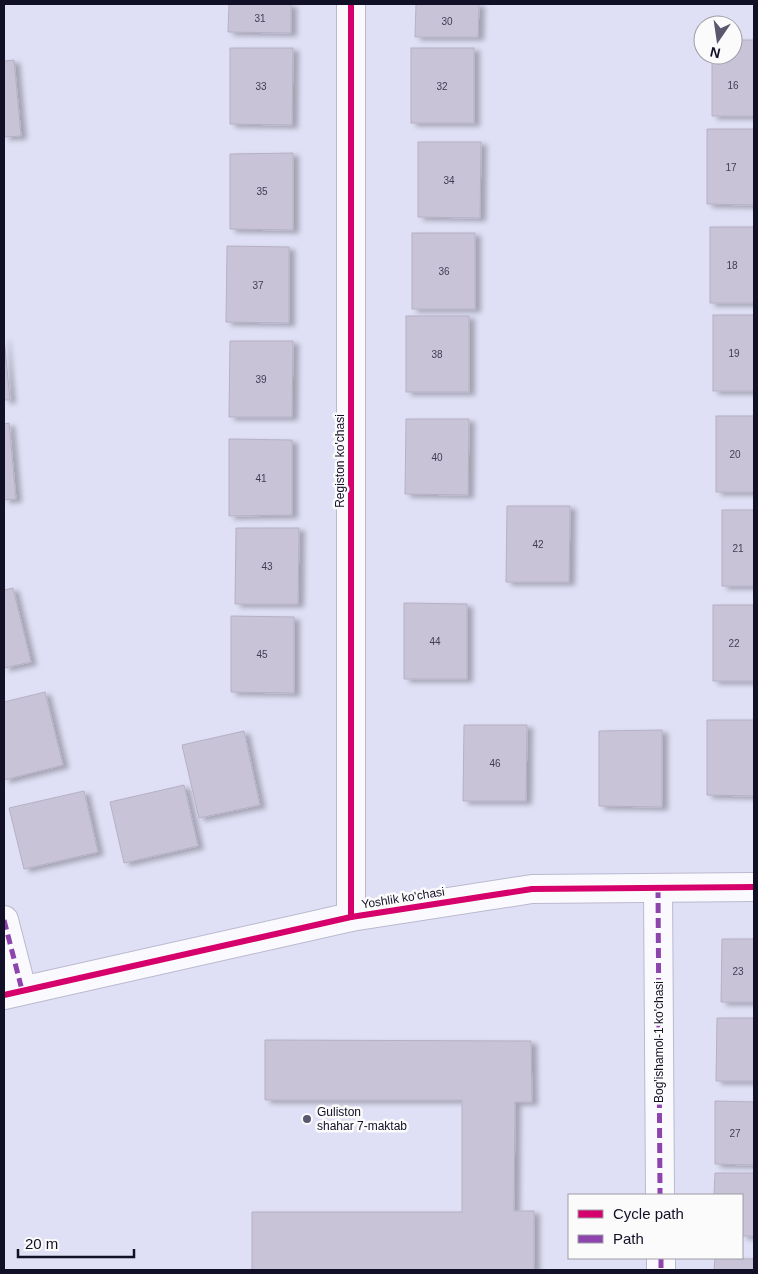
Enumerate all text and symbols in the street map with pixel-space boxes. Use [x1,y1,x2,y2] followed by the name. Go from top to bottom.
[254,13,266,24] house number: 31
[693,15,743,65] north arrow
[441,16,453,27] house number: 30
[708,44,722,62] text: N
[727,80,739,91] house number: 16
[255,81,267,92] house number: 33
[436,81,448,92] house number: 32
[725,162,737,173] house number: 17
[443,175,455,186] house number: 34
[256,186,268,197] house number: 35
[726,260,738,271] house number: 18
[438,266,450,277] house number: 36
[252,280,264,291] house number: 37
[728,348,740,359] house number: 19
[431,349,443,360] house number: 38
[255,374,267,385] house number: 39
[333,414,347,508] street label: Registon ko'chasi
[729,449,741,460] house number: 20
[431,452,443,463] house number: 40
[255,473,267,484] house number: 41
[532,539,544,550] house number: 42
[732,543,744,554] house number: 21
[261,561,273,572] house number: 43
[429,636,441,647] house number: 44
[728,638,740,649] house number: 22
[256,649,268,660] house number: 45
[489,758,501,769] house number: 46
[360,885,446,911] street label: Yoshlik ko'chasi
[732,966,744,977] house number: 23
[652,981,666,1103] street label: Bog'ishamol-1 ko'chasi
[317,1105,407,1133] place label: Guliston shahar 7-maktab
[301,1113,313,1125] marker: Guliston shahar 7-maktab
[729,1128,741,1139] house number: 27
[568,1194,743,1259] legend
[613,1205,684,1222] text: Cycle path
[18,1226,134,1258] scale bar
[613,1230,644,1247] text: Path
[25,1235,58,1252] text: 20 m

